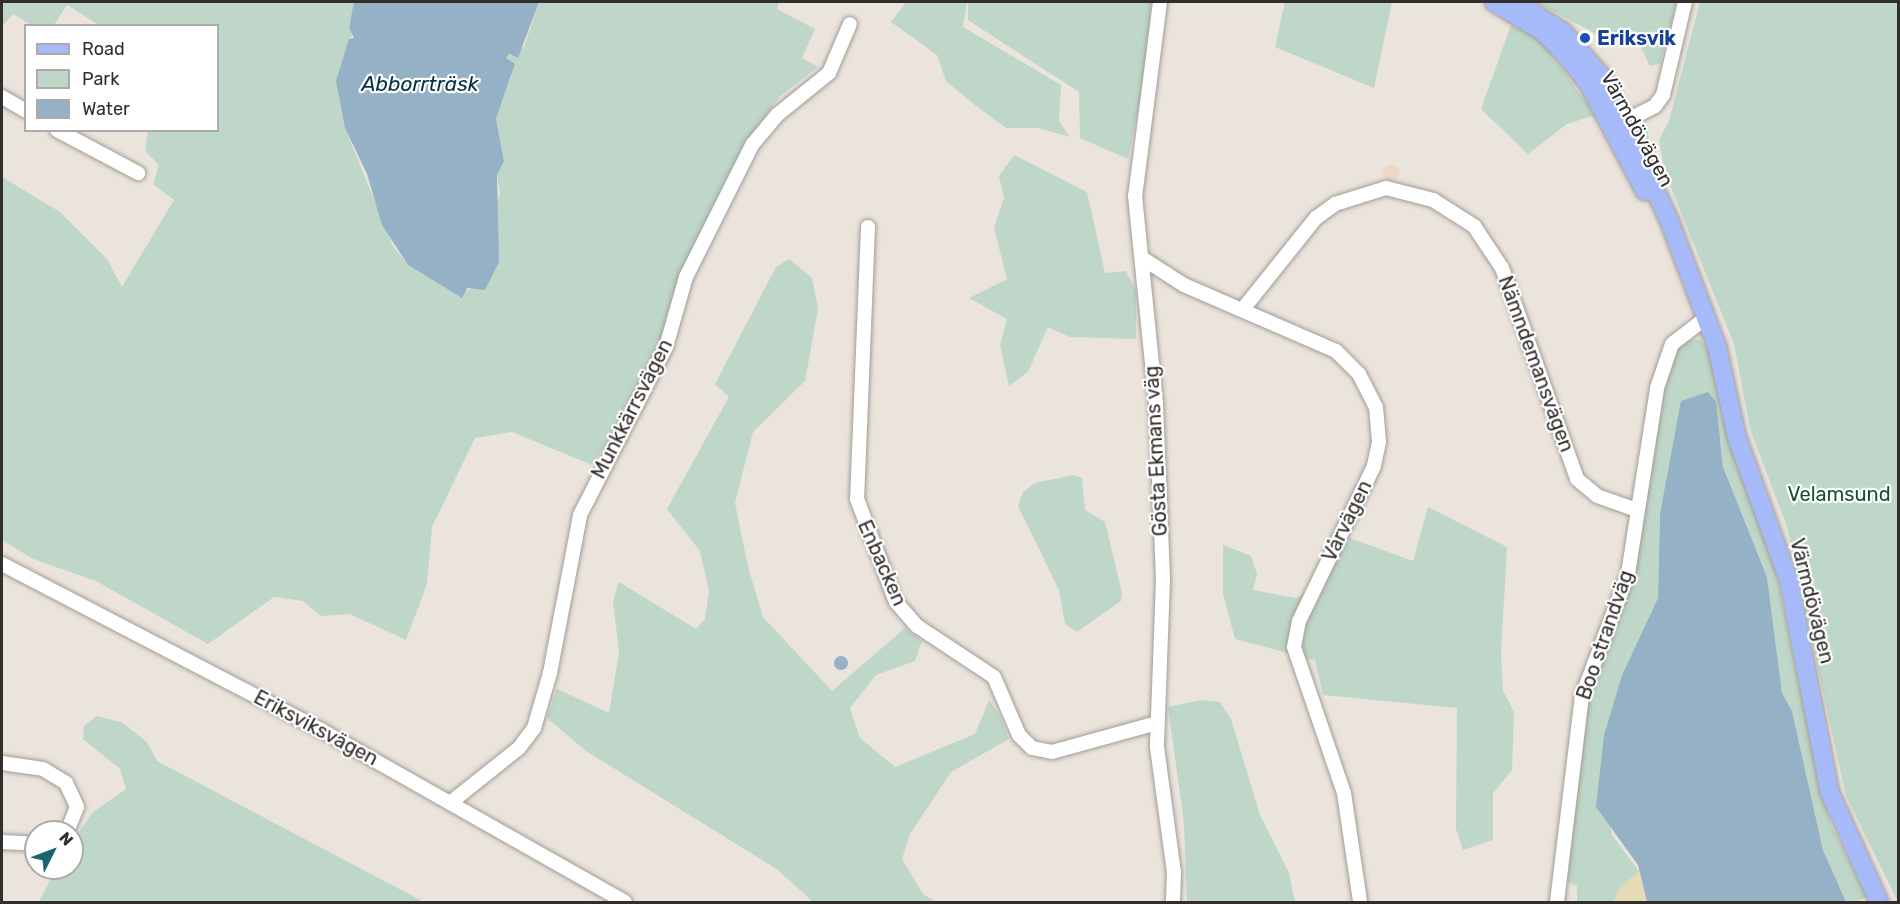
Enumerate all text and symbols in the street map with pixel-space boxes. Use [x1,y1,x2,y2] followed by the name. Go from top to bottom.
[24,24,219,132] legend
[1597,26,1676,50] place label: Eriksvik
[1578,31,1592,45] marker: Eriksvik
[82,38,125,60] text: Road
[1595,67,1679,191] street label: Värmdövägen
[82,68,119,90] text: Park
[361,71,479,97] water label: Abborrträsk
[82,98,130,120] text: Water
[1493,273,1579,455] street label: Nämndemansvägen
[586,335,678,483] street label: Munkkärrsvägen
[1140,365,1172,537] street label: Gösta Ekmans väg
[1317,476,1377,566] street label: Vårvägen
[1787,482,1891,506] park label: Velamsund
[852,516,912,610] street label: Enbacken
[1785,536,1839,666] street label: Värmdövägen
[1572,567,1638,703] street label: Boo strandväg
[250,685,382,771] street label: Eriksviksvägen
[24,820,84,880] north arrow
[55,828,77,850] text: N

